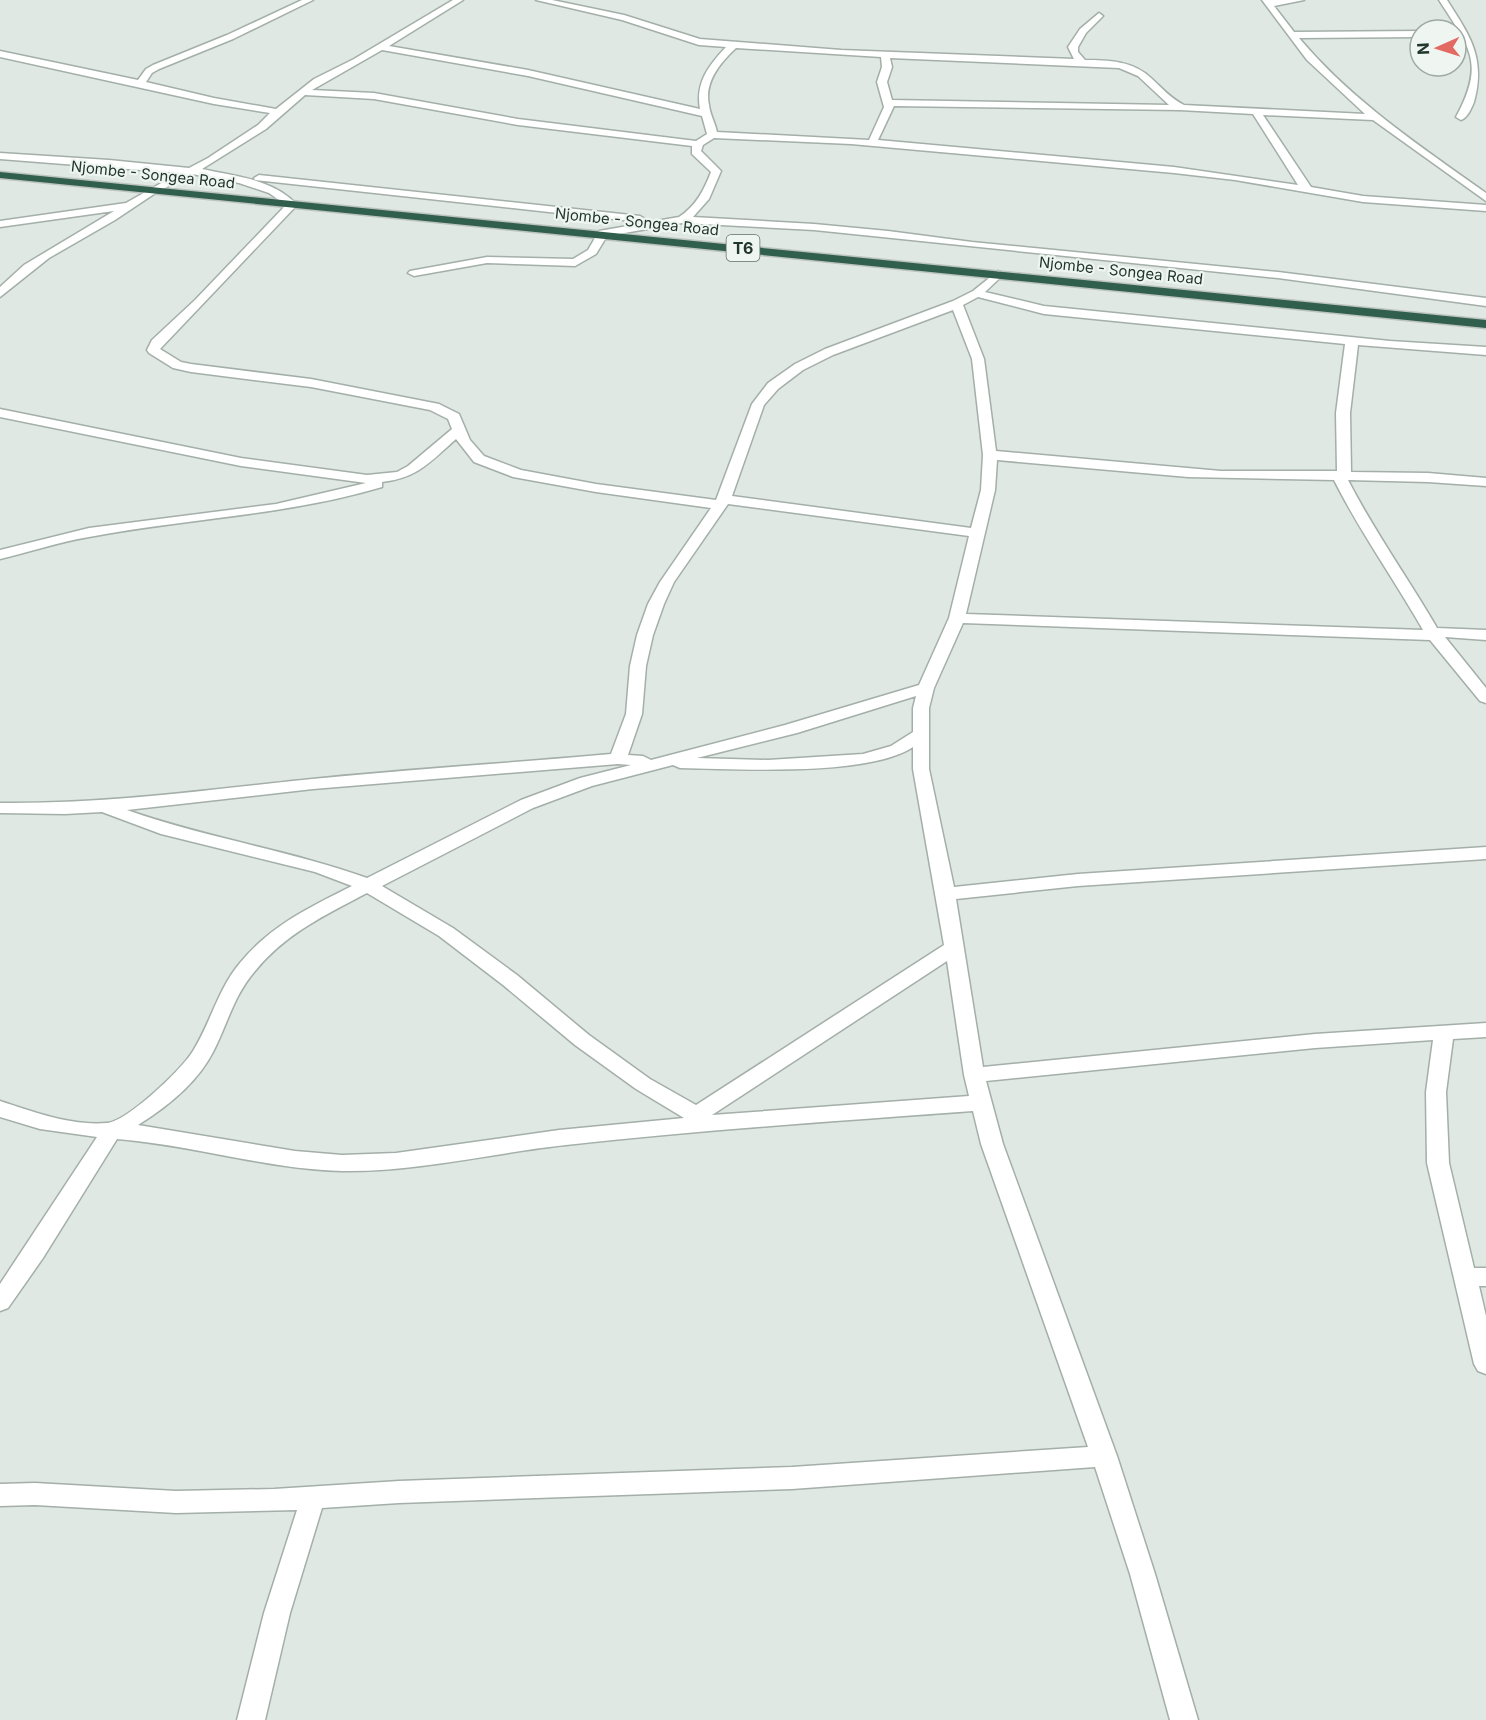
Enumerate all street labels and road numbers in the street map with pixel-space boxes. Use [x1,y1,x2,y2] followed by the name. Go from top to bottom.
[70,156,236,193] street label: Njombe - Songea Road
[554,203,720,240] street label: Njombe - Songea Road
[726,235,760,261] road number: T6
[1038,252,1204,289] street label: Njombe - Songea Road

